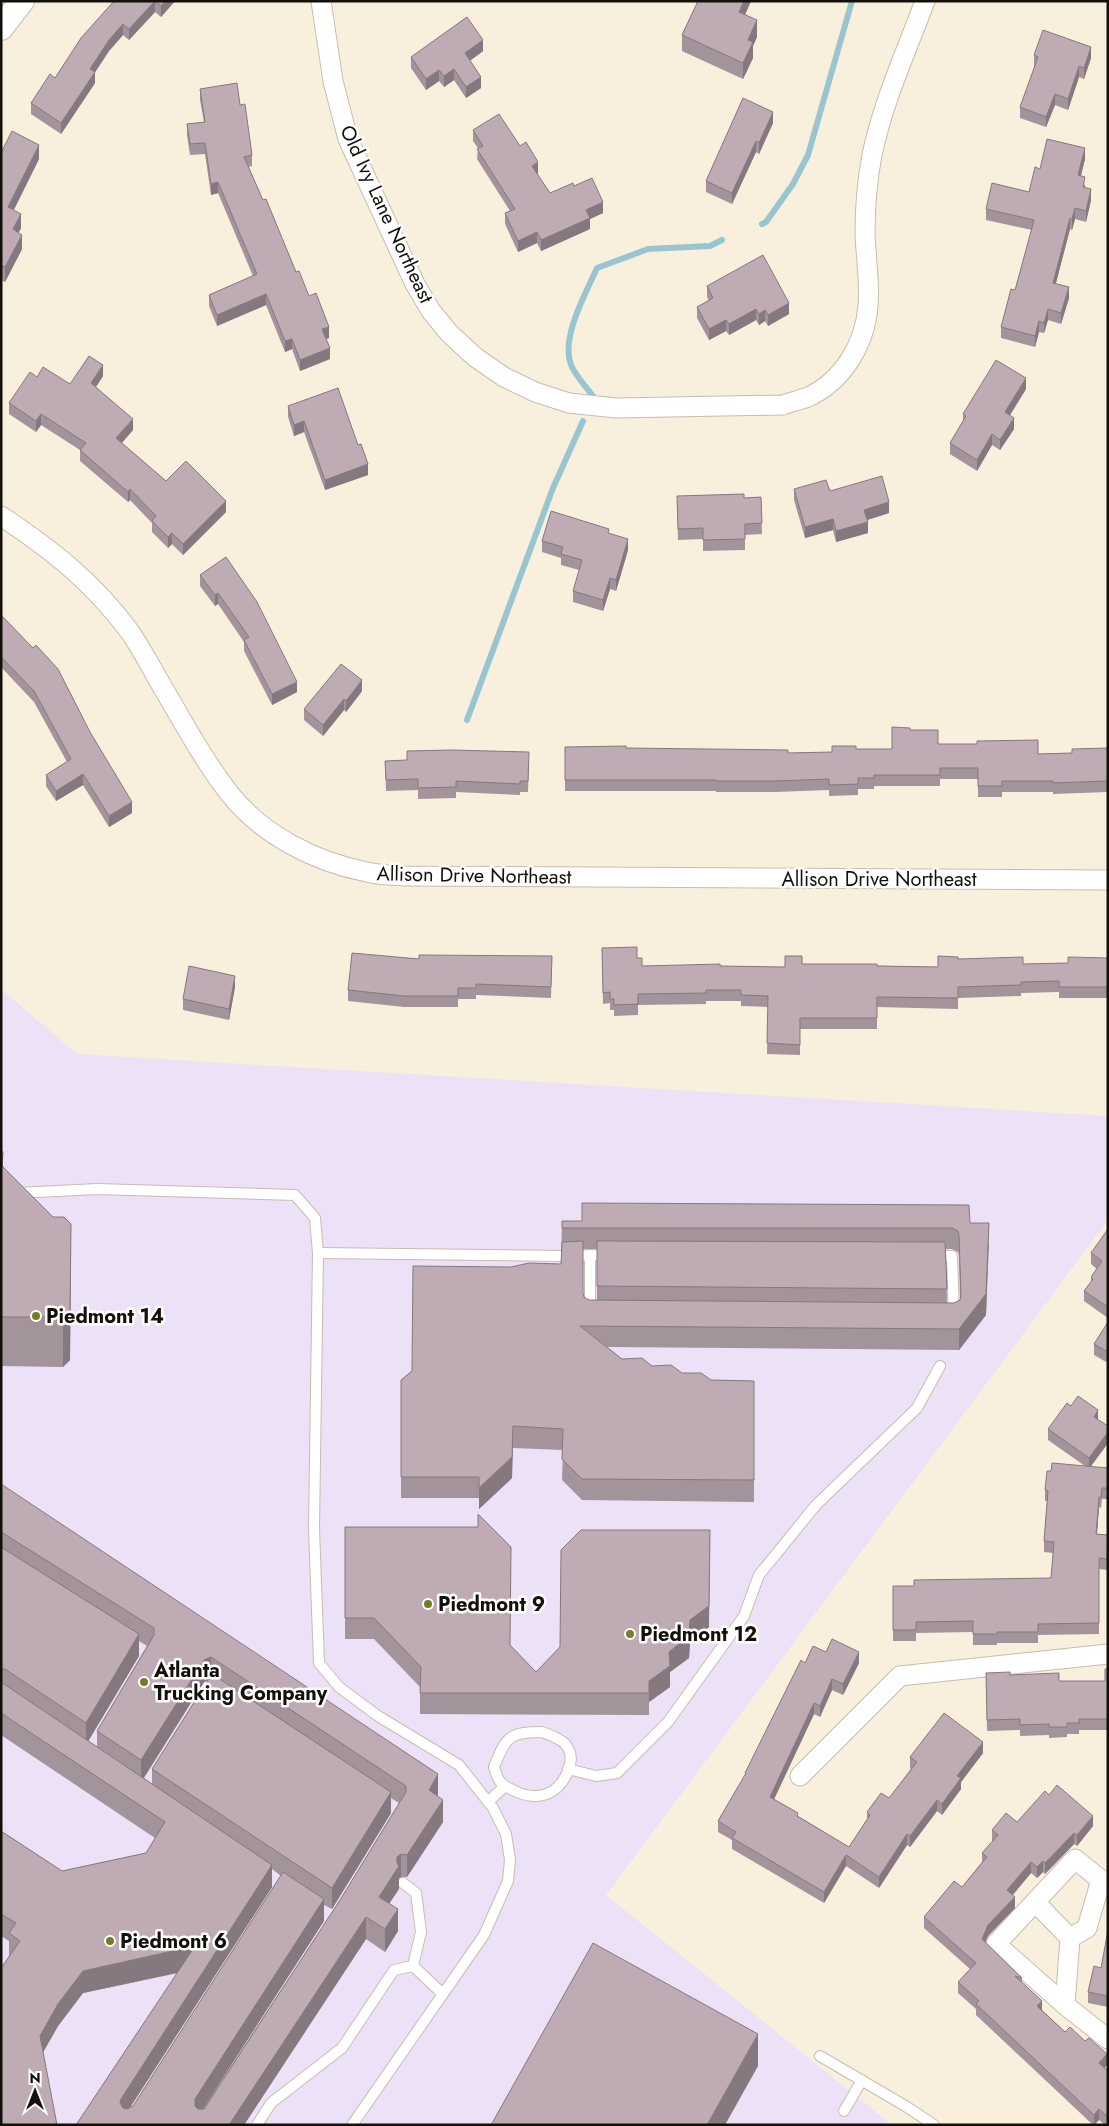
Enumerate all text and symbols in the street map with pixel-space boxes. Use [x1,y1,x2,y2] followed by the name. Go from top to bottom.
[332,120,441,308] street label: Old Ivy Lane Northeast
[376,859,572,892] street label: Allison Drive Northeast
[782,865,977,894] street label: Allison Drive Northeast
[46,1302,164,1331] place label: Piedmont 14
[30,1310,42,1322] marker: Piedmont 14
[438,1590,545,1619] place label: Piedmont 9
[422,1598,434,1610] marker: Piedmont 9
[640,1620,757,1649] place label: Piedmont 12
[624,1628,636,1640] marker: Piedmont 12
[153,1656,328,1708] place label: Atlanta Trucking Company
[138,1676,150,1688] marker: Atlanta Trucking Company
[120,1927,227,1956] place label: Piedmont 6
[104,1935,116,1947] marker: Piedmont 6
[10,2066,60,2116] north arrow
[29,2068,41,2088] text: N

